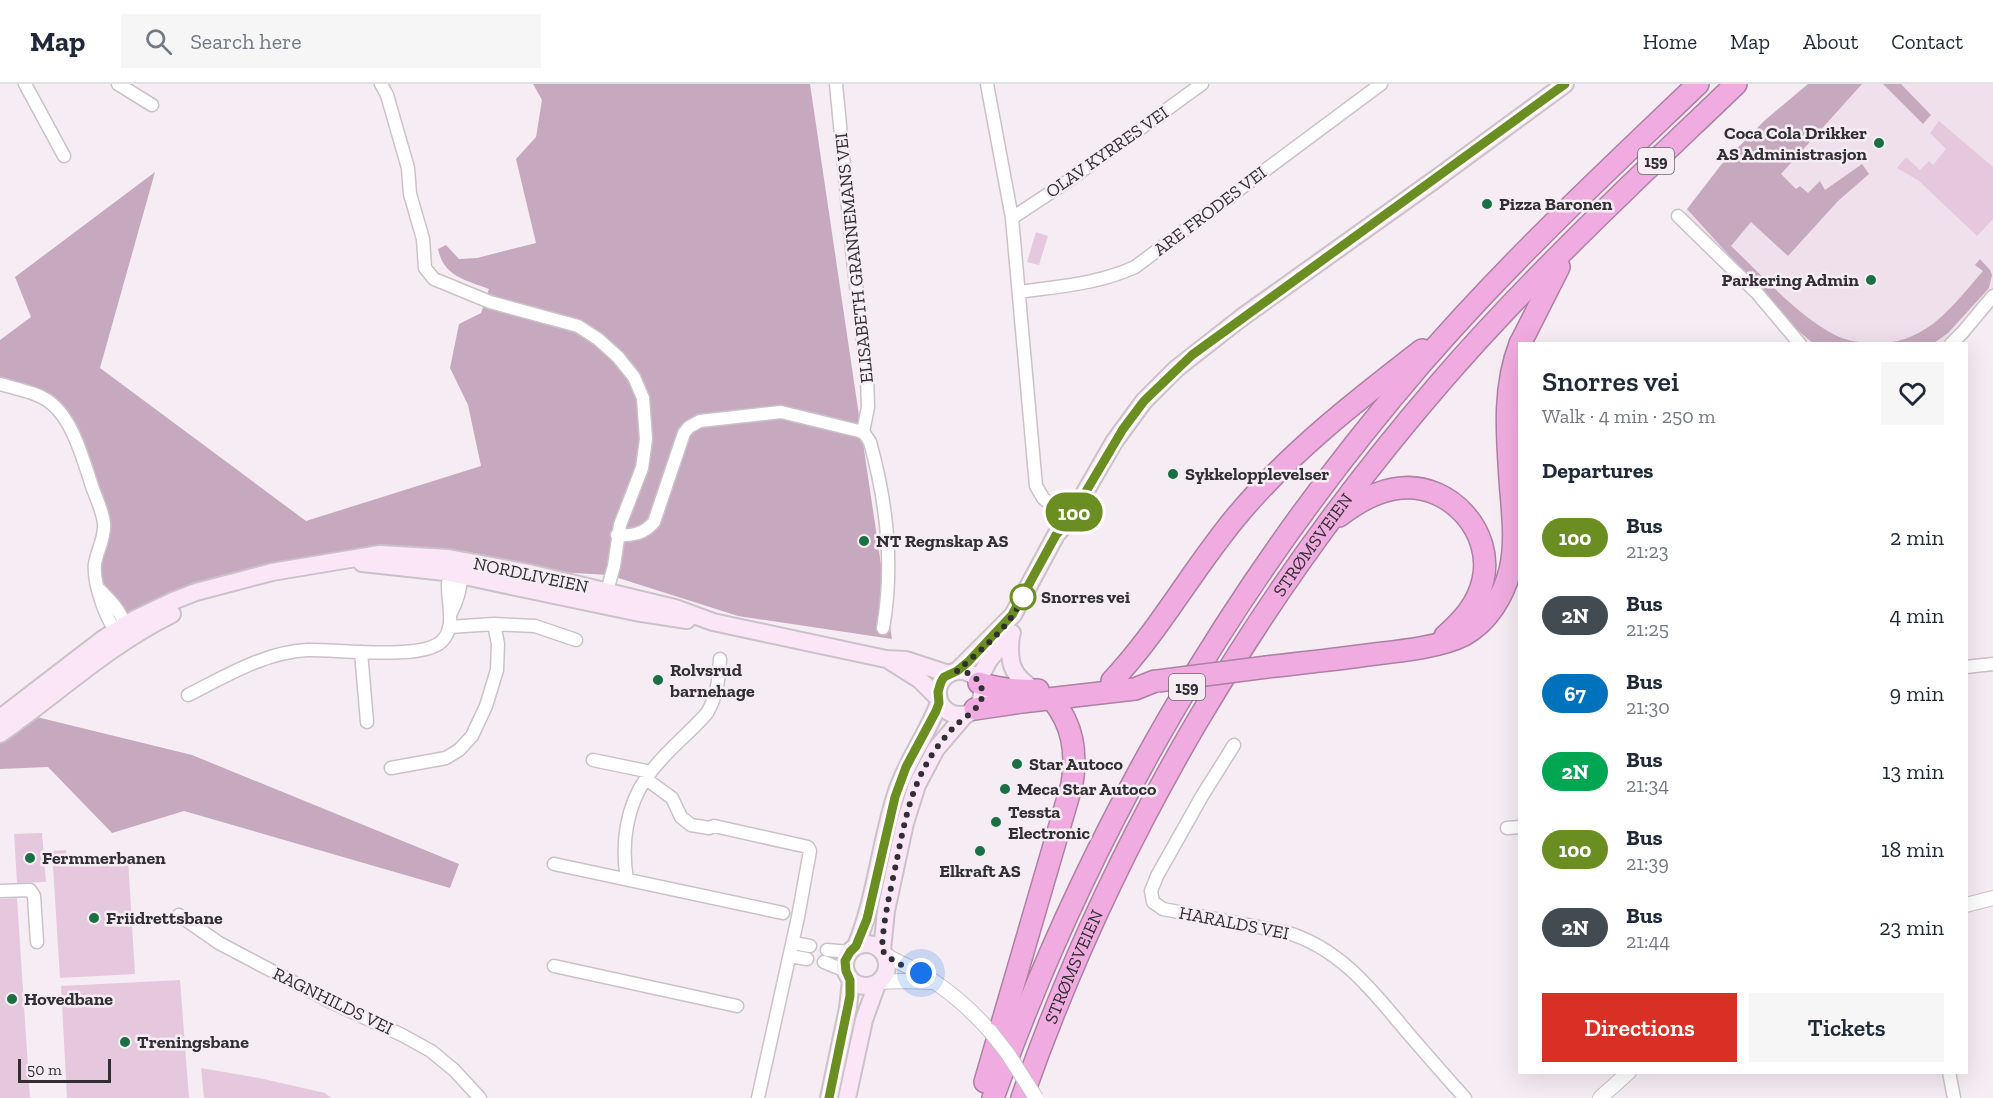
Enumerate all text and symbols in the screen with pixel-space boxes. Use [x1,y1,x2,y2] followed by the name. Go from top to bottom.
[121,14,541,68] search box
[30,25,85,58] text: Map
[142,25,175,58] icon: search
[190,28,302,55] text: Search here
[1643,29,1697,54] text: Home
[1730,29,1770,54] text: Map
[1803,29,1858,54] text: About
[1891,29,1963,54] text: Contact
[1041,101,1173,203] street label: OLAV KYRRES VEI
[1717,122,1867,165] place label: Coca Cola Drikker AS Administrasjon
[830,132,878,384] street label: ELISABETH GRANNEMANS VEI
[1872,136,1886,150] marker: Coca Cola Drikker AS Administrasjon
[1638,148,1674,174] road number: 159
[1149,161,1271,261] street label: ARE FRODES VEI
[1499,193,1613,215] place label: Pizza Baronen
[1480,197,1494,211] marker: Pizza Baronen
[1722,269,1859,291] place label: Parkering Admin
[1864,273,1878,287] marker: Parkering Admin
[1881,362,1944,425] button: heart
[1542,365,1679,398] text: Snorres vei
[1542,404,1716,428] text: Walk · 4 min · 250 m
[1542,457,1653,484] text: Departures
[1185,463,1329,485] place label: Sykkelopplevelser
[1166,467,1180,481] marker: Sykkelopplevelser
[1268,489,1357,601] street label: STRØMSVEIEN
[1040,492,1108,532] line badge: 100
[1058,500,1090,525] text: 100
[1626,512,1663,539] text: Bus
[1890,524,1944,551] text: 2 min
[1559,525,1591,550] text: 100
[876,530,1009,552] place label: NT Regnskap AS
[857,534,871,548] marker: NT Regnskap AS
[1626,539,1669,563] text: 21:23
[471,552,591,598] street label: NORDLIVEIEN
[1010,584,1036,610] marker: Snorres vei
[1041,586,1131,608] place label: Snorres vei
[1626,590,1663,617] text: Bus
[1889,602,1944,629] text: 4 min
[1561,603,1589,628] text: 2N
[1626,617,1669,641] text: 21:25
[669,659,755,702] place label: Rolvsrud barnehage
[1626,668,1663,695] text: Bus
[651,673,665,687] marker: Rolvsrud barnehage
[1169,674,1205,700] road number: 159
[1890,680,1944,707] text: 9 min
[1564,681,1586,706] text: 67
[1626,695,1670,719] text: 21:30
[1626,746,1663,773] text: Bus
[1029,753,1123,775] place label: Star Autoco
[1010,757,1024,771] marker: Star Autoco
[1882,758,1944,785] text: 13 min
[1561,759,1589,784] text: 2N
[1626,773,1669,797] text: 21:34
[1017,778,1157,800] place label: Meca Star Autoco
[998,782,1012,796] marker: Meca Star Autoco
[1008,801,1091,844] place label: Tessta Electronic
[989,815,1003,829] marker: Tessta Electronic
[1626,824,1663,851] text: Bus
[1881,836,1944,863] text: 18 min
[1559,837,1591,862] text: 100
[973,844,987,858] marker: Elkraft AS
[42,847,166,869] place label: Fermmerbanen
[23,851,37,865] marker: Fermmerbanen
[1626,851,1669,875] text: 21:39
[939,860,1021,882] place label: Elkraft AS
[1177,902,1291,944] street label: HARALDS VEI
[1626,902,1663,929] text: Bus
[1040,906,1108,1027] street label: STRØMSVEIEN
[106,907,223,929] place label: Friidrettsbane
[87,911,101,925] marker: Friidrettsbane
[1879,914,1944,941] text: 23 min
[1561,915,1589,940] text: 2N
[1626,929,1670,953] text: 21:44
[906,958,936,988] your location
[269,962,397,1040] street label: RAGNHILDS VEI
[24,988,113,1010] place label: Hovedbane
[5,992,19,1006] marker: Hovedbane
[1542,993,1737,1062] button: Directions
[1749,993,1944,1062] button: Tickets
[137,1031,249,1053] place label: Treningsbane
[118,1035,132,1049] marker: Treningsbane
[18,1056,111,1084] scale bar
[27,1060,62,1079] text: 50 m

